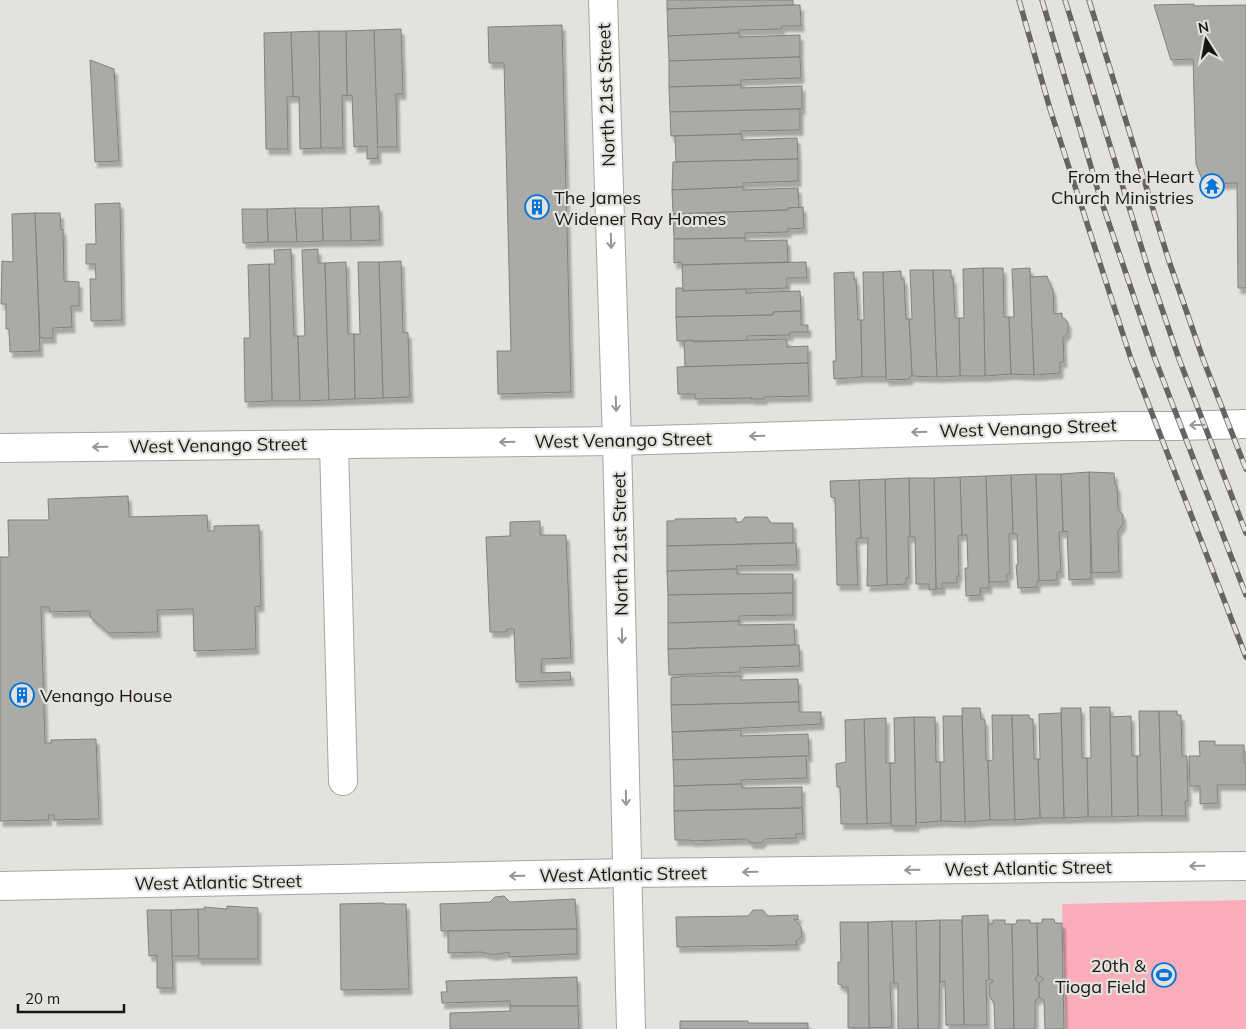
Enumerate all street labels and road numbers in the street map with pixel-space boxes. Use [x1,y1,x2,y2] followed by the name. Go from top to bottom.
[592,23,620,167] street label: North 21st Street
[939,413,1117,443] street label: West Venango Street
[534,427,712,453] street label: West Venango Street
[129,432,307,458] street label: West Venango Street
[607,472,633,616] street label: North 21st Street
[944,855,1112,881] street label: West Atlantic Street
[539,861,707,887] street label: West Atlantic Street
[134,869,302,895] street label: West Atlantic Street

